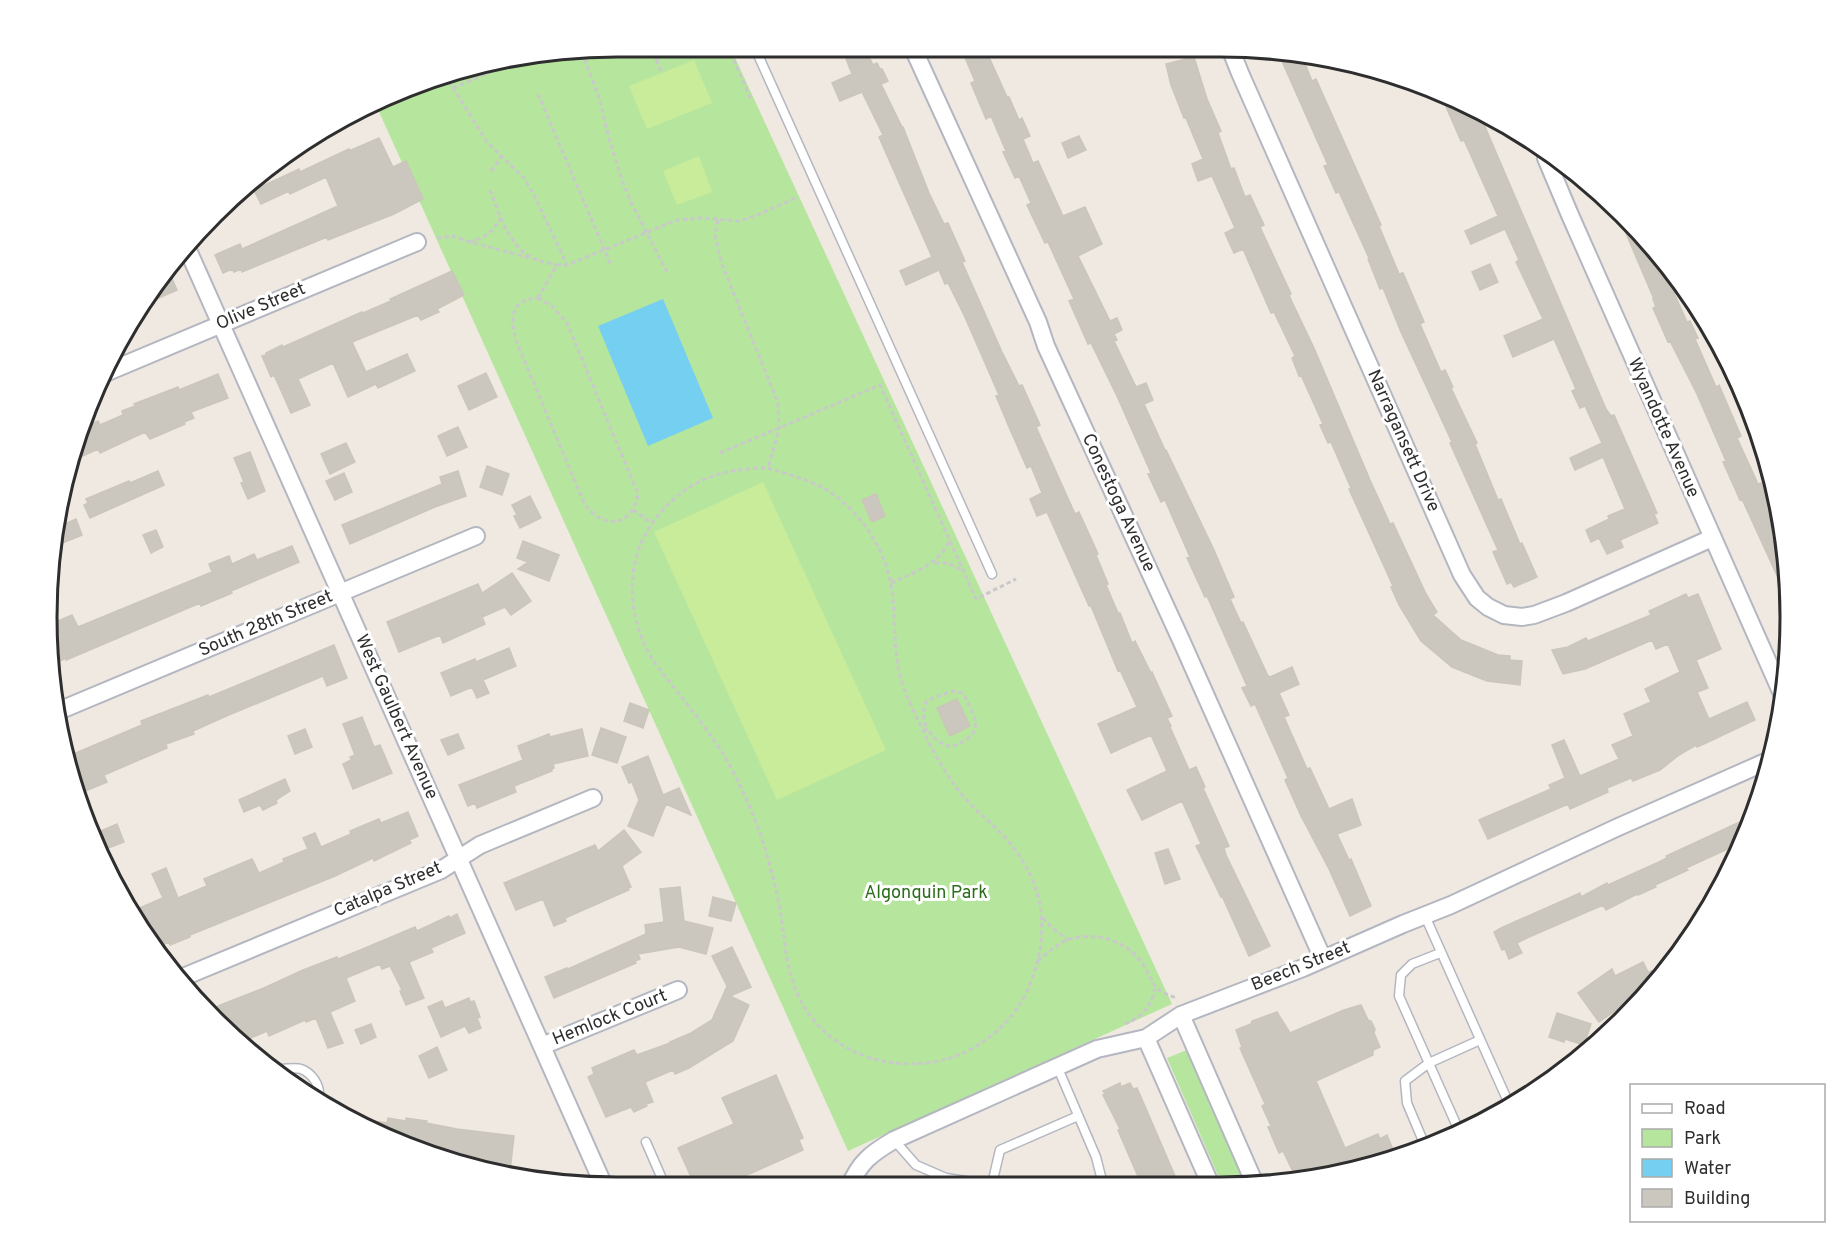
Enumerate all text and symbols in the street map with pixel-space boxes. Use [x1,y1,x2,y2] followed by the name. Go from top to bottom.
[213,278,309,336] street label: Olive Street
[1622,354,1704,502] street label: Wyandotte Avenue
[1361,366,1445,516] street label: Narragansett Drive
[1076,430,1160,576] street label: Conestoga Avenue
[195,585,337,663] street label: South 28th Street
[349,631,443,803] street label: West Gaulbert Avenue
[330,857,446,923] street label: Catalpa Street
[864,882,988,905] park label: Algonquin Park
[1248,937,1354,997] street label: Beech Street
[549,985,671,1051] street label: Hemlock Court
[1630,1084,1825,1222] legend
[1684,1098,1726,1121] text: Road
[1684,1128,1721,1151] text: Park
[1684,1158,1731,1181] text: Water
[1684,1188,1750,1211] text: Building

